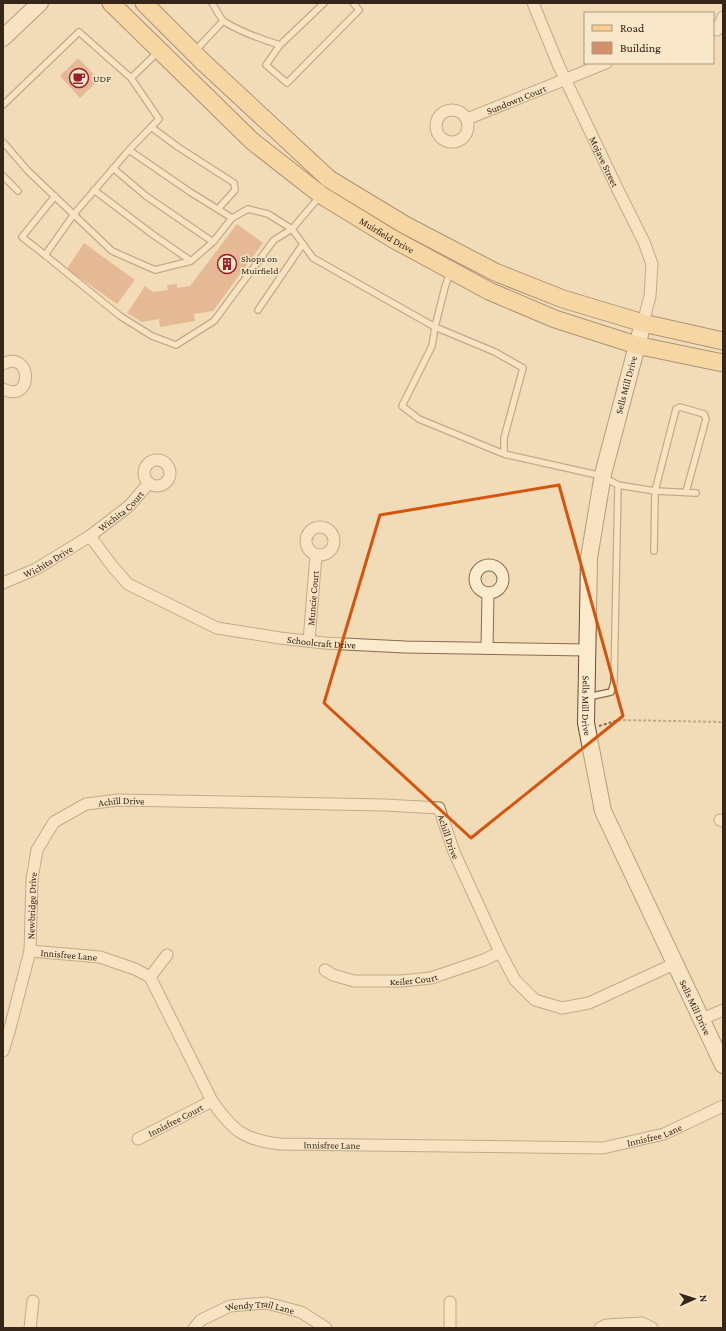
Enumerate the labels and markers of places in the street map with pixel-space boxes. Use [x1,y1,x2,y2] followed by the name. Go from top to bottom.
[68,67,90,89] cafe icon: UDF
[93,73,111,84] place label: UDF
[216,253,238,275] building icon: Shops on Muirfield
[241,253,279,276] place label: Shops on Muirfield

